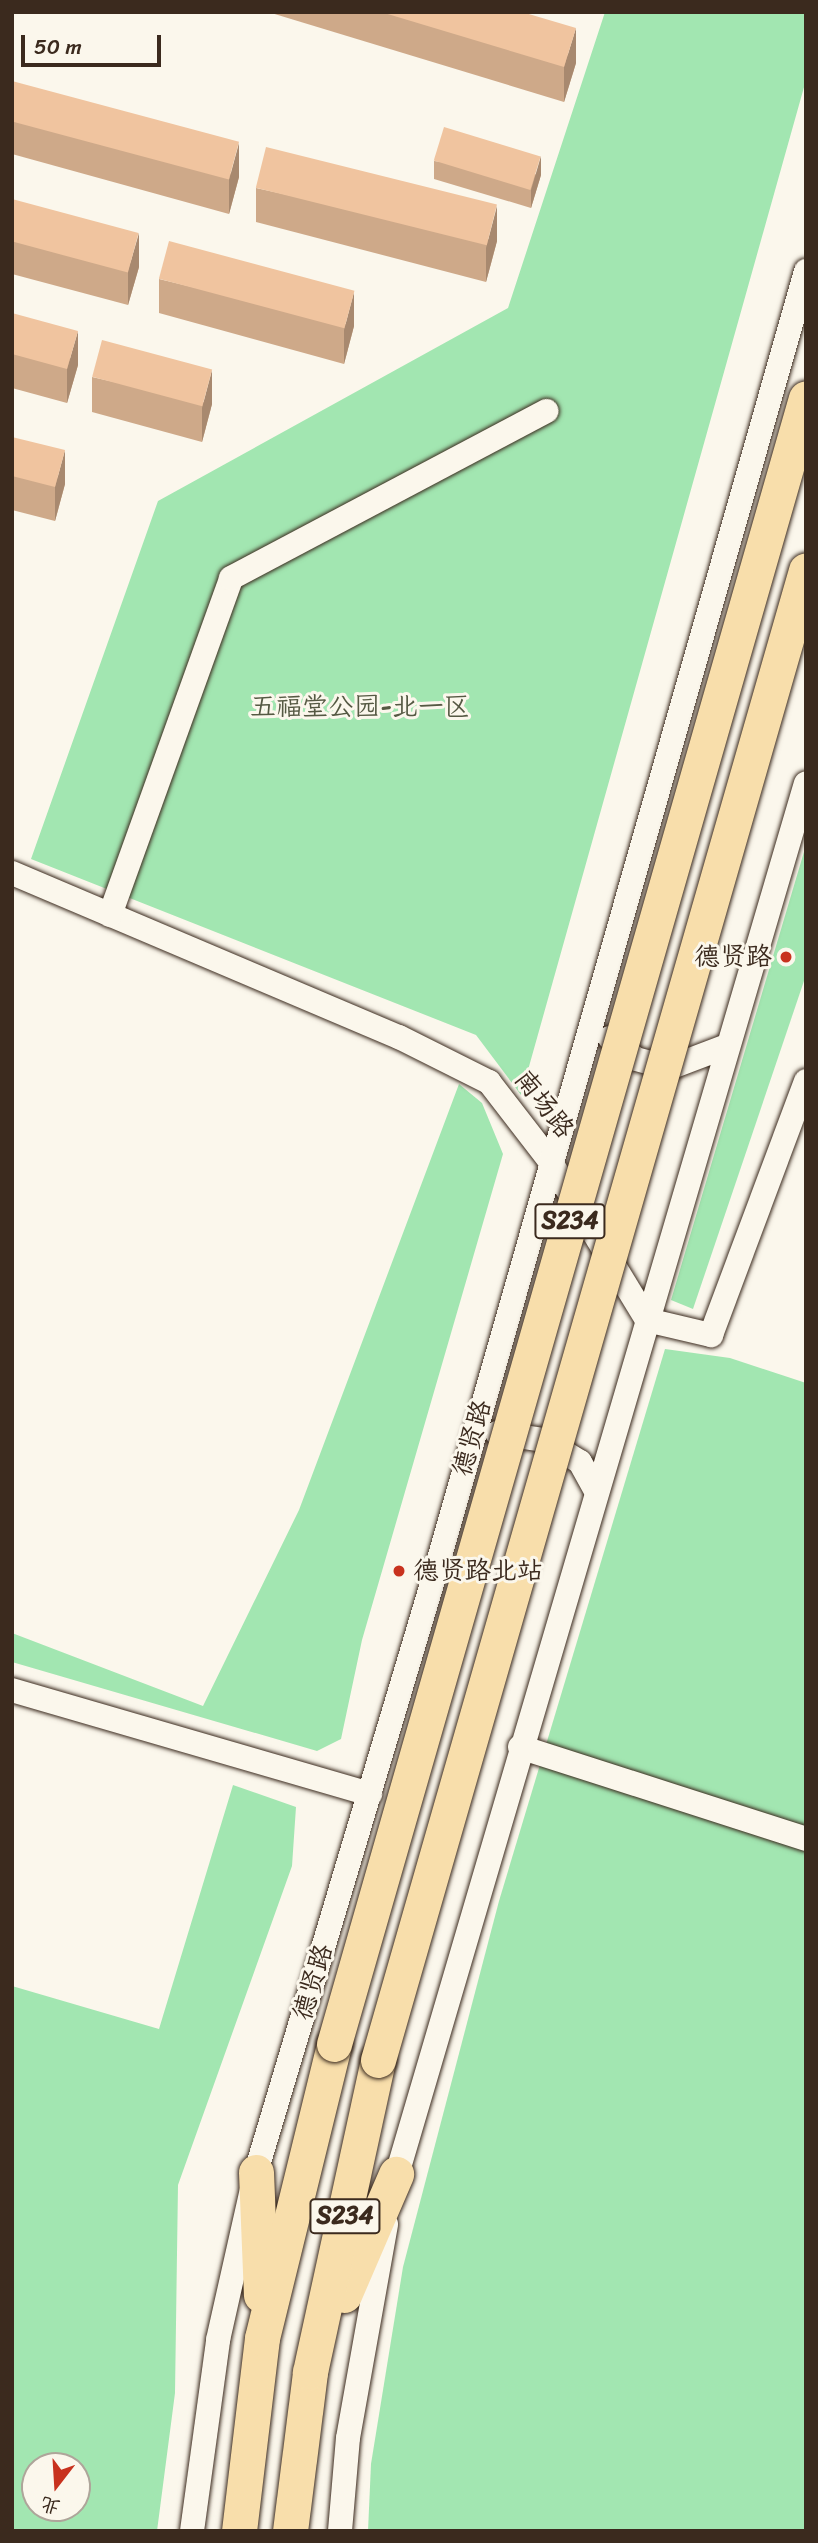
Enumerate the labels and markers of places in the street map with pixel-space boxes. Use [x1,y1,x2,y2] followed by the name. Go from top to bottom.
[694,941,772,973] place label: 德贤路
[778,949,794,965] marker: 德贤路
[413,1555,543,1587] place label: 德贤路北站
[391,1563,407,1579] marker: 德贤路北站

